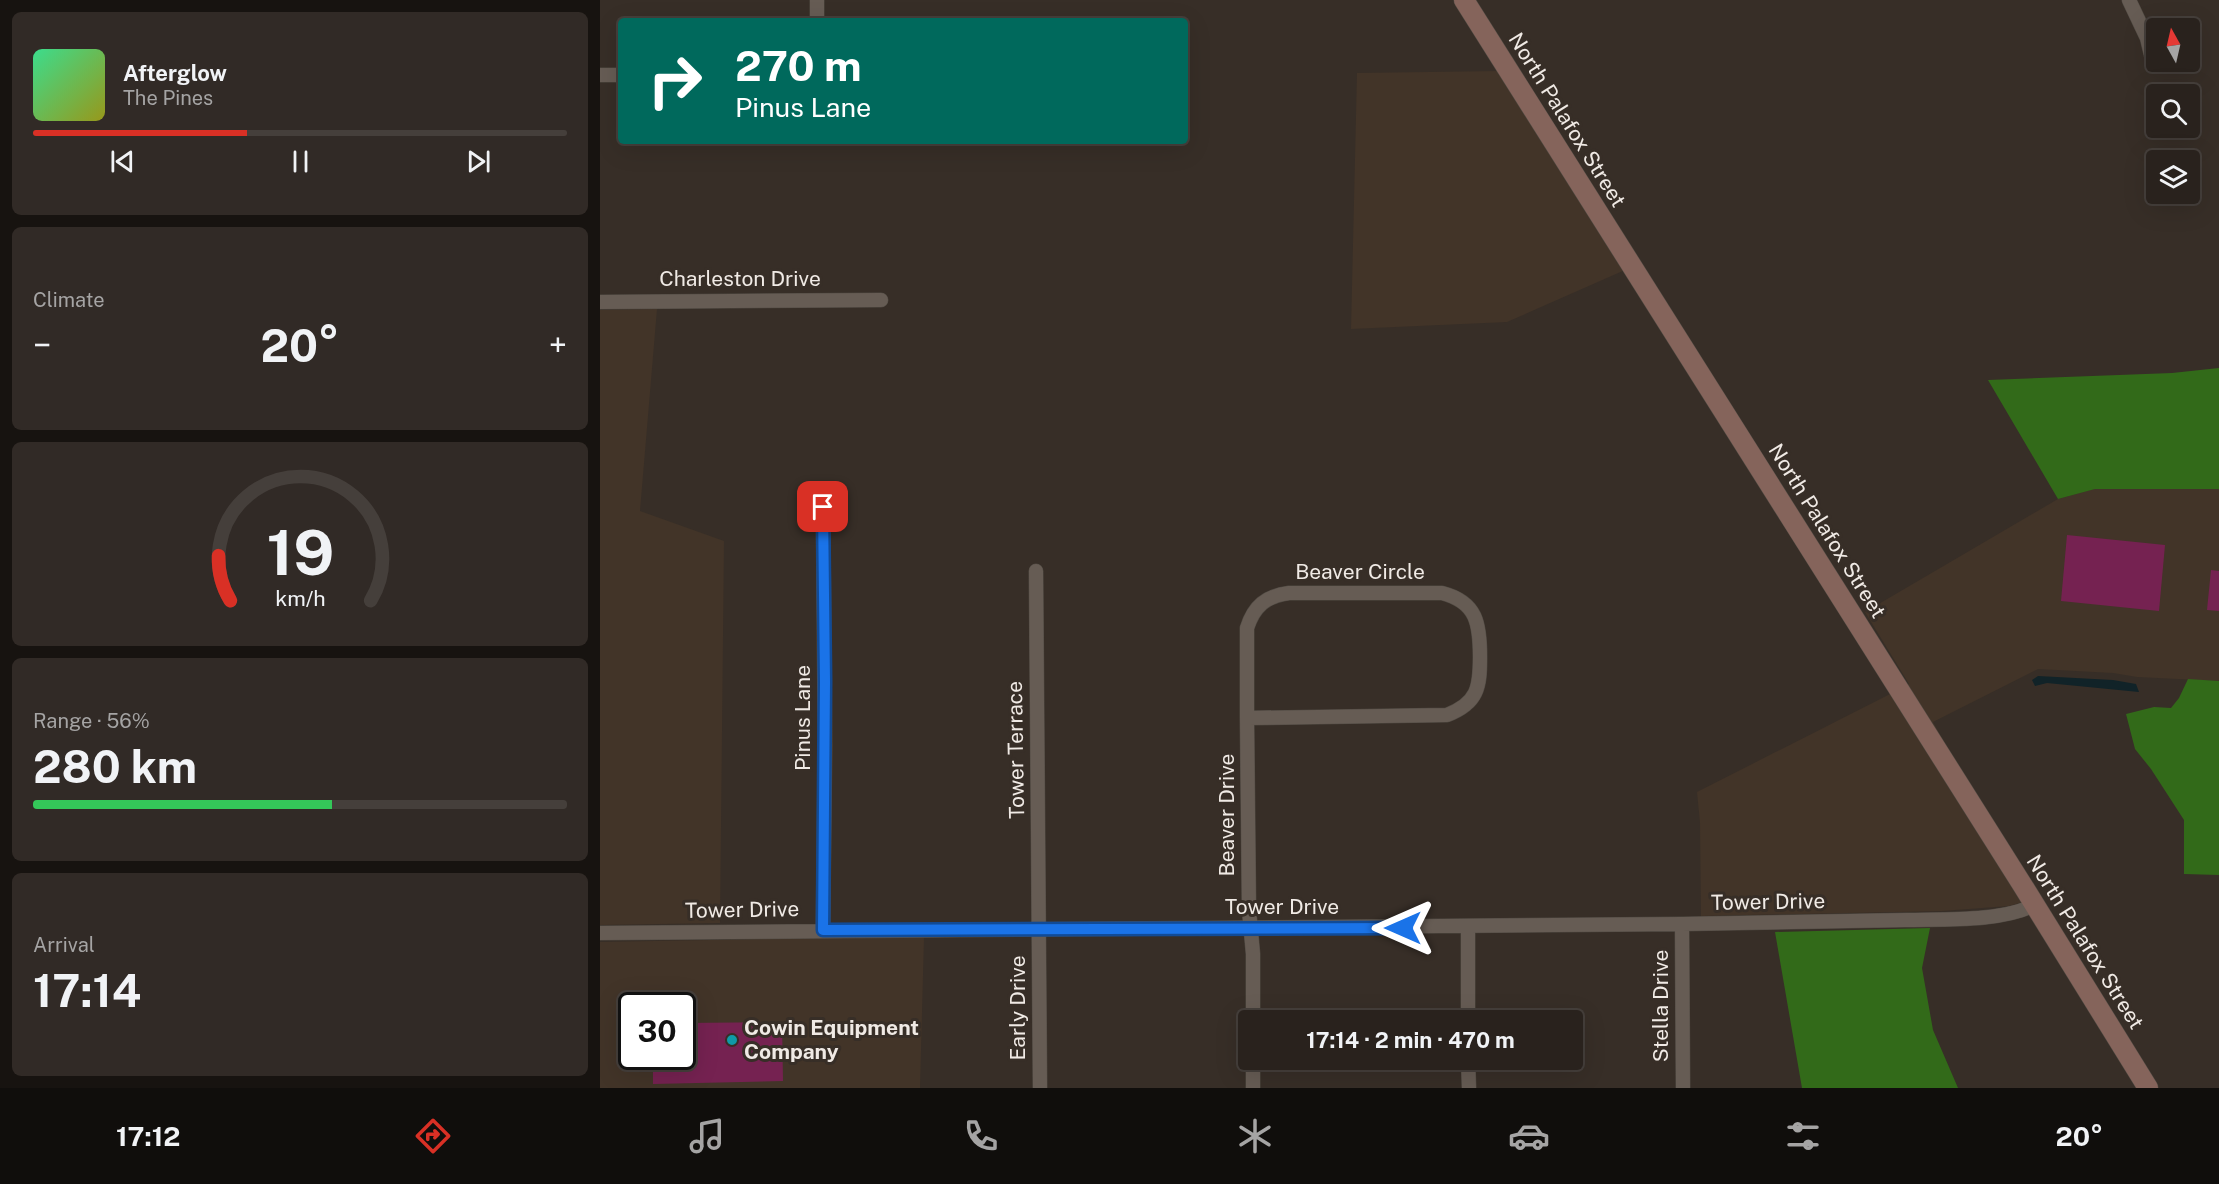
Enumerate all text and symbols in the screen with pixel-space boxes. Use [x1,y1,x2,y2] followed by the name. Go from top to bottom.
[2146,18,2200,72] north arrow
[2146,18,2200,204] map controls
[1504,28,1631,211] street label: North Palafox Street
[735,41,862,90] text: 270 m
[636,42,714,120] icon: right
[123,60,227,86] text: Afterglow
[2146,84,2200,138] button: search
[123,86,213,110] text: The Pines
[735,91,871,123] text: Pinus Lane
[106,145,139,178] icon: previous
[284,145,317,178] icon: pause
[462,145,495,178] icon: next
[2146,150,2200,204] button: layers
[659,266,821,291] street label: Charleston Drive
[33,288,105,312] text: Climate
[261,319,339,372] text: 20°
[33,326,51,364] text: −
[549,326,567,364] text: +
[1764,439,1891,622] street label: North Palafox Street
[797,481,848,532] pin
[806,490,839,523] icon: arrive
[266,516,334,589] text: 19
[1295,559,1425,584] street label: Beaver Circle
[275,586,325,611] text: km/h
[790,665,815,771] street label: Pinus Lane
[1002,681,1029,819] street label: Tower Terrace
[33,709,150,733] text: Range · 56%
[33,740,197,793] text: 280 km
[1214,753,1239,877] street label: Beaver Drive
[2022,850,2149,1033] street label: North Palafox Street
[1711,888,1825,915] street label: Tower Drive
[1225,894,1339,919] street label: Tower Drive
[685,896,799,923] street label: Tower Drive
[1371,896,1435,960] position arrow
[33,933,95,957] text: Arrival
[1648,950,1673,1062] street label: Stella Drive
[1005,955,1030,1061] street label: Early Drive
[33,964,141,1017] text: 17:14
[618,992,696,1070] speed limit sign: 30
[744,1015,919,1064] place label: Cowin Equipment Company
[1306,1027,1515,1053] text: 17:14 · 2 min · 470 m
[725,1033,739,1047] marker: Cowin Equipment Company
[412,1115,454,1157] icon: directions
[686,1115,728,1157] icon: music
[960,1115,1002,1157] icon: phone
[1234,1115,1276,1157] icon: climate
[1508,1115,1550,1157] icon: car
[1782,1115,1824,1157] icon: filters
[116,1120,180,1152] text: 17:12
[2056,1120,2103,1152] text: 20°

